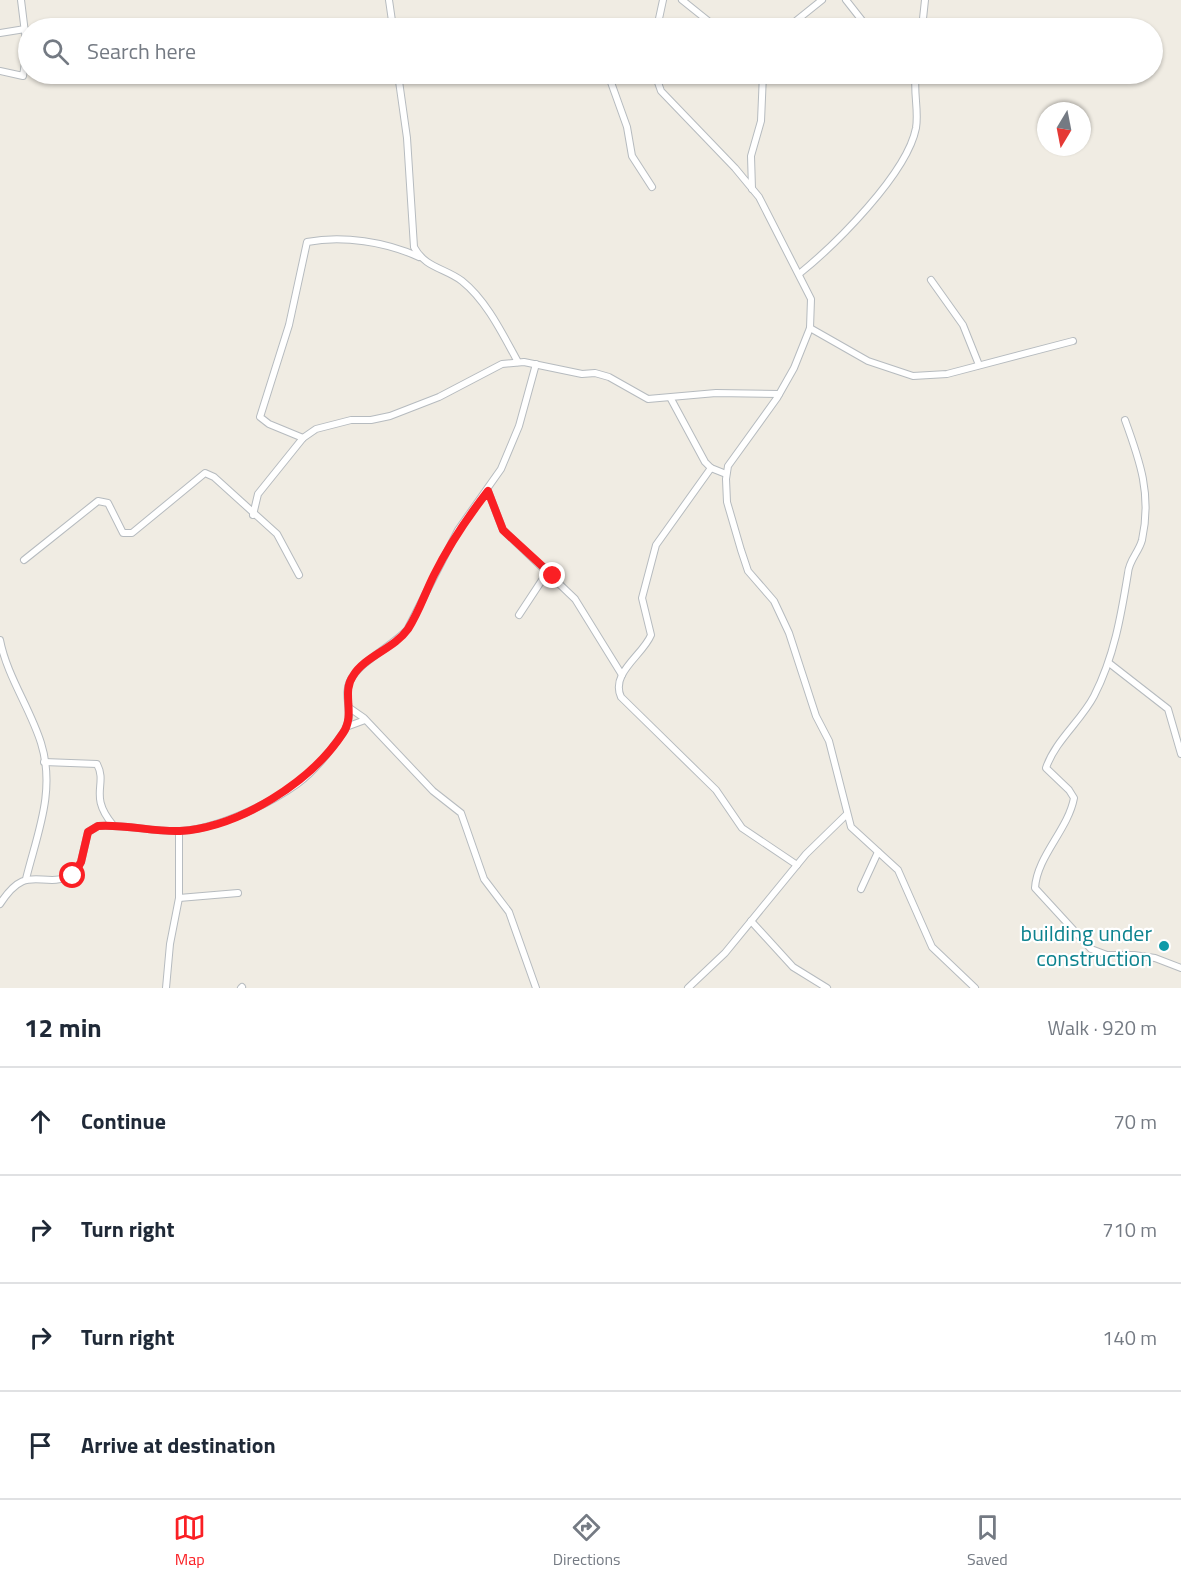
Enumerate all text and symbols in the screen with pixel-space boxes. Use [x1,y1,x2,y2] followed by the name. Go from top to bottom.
[18,18,1163,84] search box
[87,34,196,68] text: Search here
[39,35,72,68] icon: search
[1037,102,1091,156] north arrow
[539,562,565,588] route end
[59,862,85,888] route start
[1021,916,1152,975] place label: building under construction
[1157,939,1171,953] marker: building under construction
[24,1008,102,1047] text: 12 min
[1048,1012,1157,1043] text: Walk · 920 m
[81,1104,166,1138] text: Continue
[24,1105,57,1138] icon: ahead
[1113,1106,1157,1137] text: 70 m
[81,1212,175,1246] text: Turn right
[24,1213,57,1246] icon: right
[1102,1214,1157,1245] text: 710 m
[81,1320,175,1354] text: Turn right
[24,1321,57,1354] icon: right
[1102,1322,1157,1353] text: 140 m
[81,1428,276,1462] text: Arrive at destination
[24,1429,57,1462] icon: arrive
[173,1511,206,1571] tab: Map
[553,1511,621,1571] tab: Directions
[967,1511,1008,1571] tab: Saved

